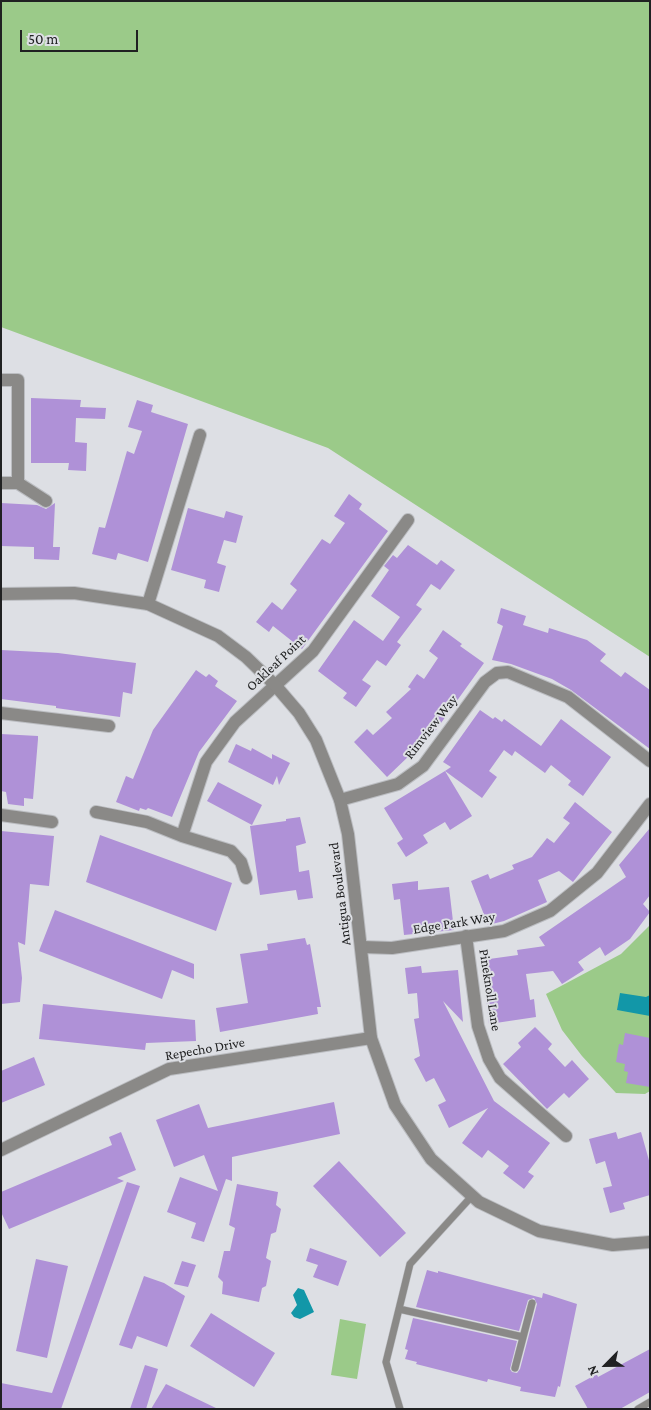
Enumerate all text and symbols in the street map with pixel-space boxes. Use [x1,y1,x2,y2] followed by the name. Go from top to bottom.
[22,20,140,52] scale bar
[28,31,58,47] text: 50 m
[243,631,309,695] street label: Oakleaf Point
[401,692,461,762] street label: Rimview Way
[325,841,355,947] street label: Antigua Boulevard
[412,908,496,938] street label: Edge Park Way
[475,948,505,1032] street label: Pineknoll Lane
[164,1034,246,1064] street label: Repecho Drive
[581,1340,631,1390] north arrow
[583,1363,601,1378] text: N

